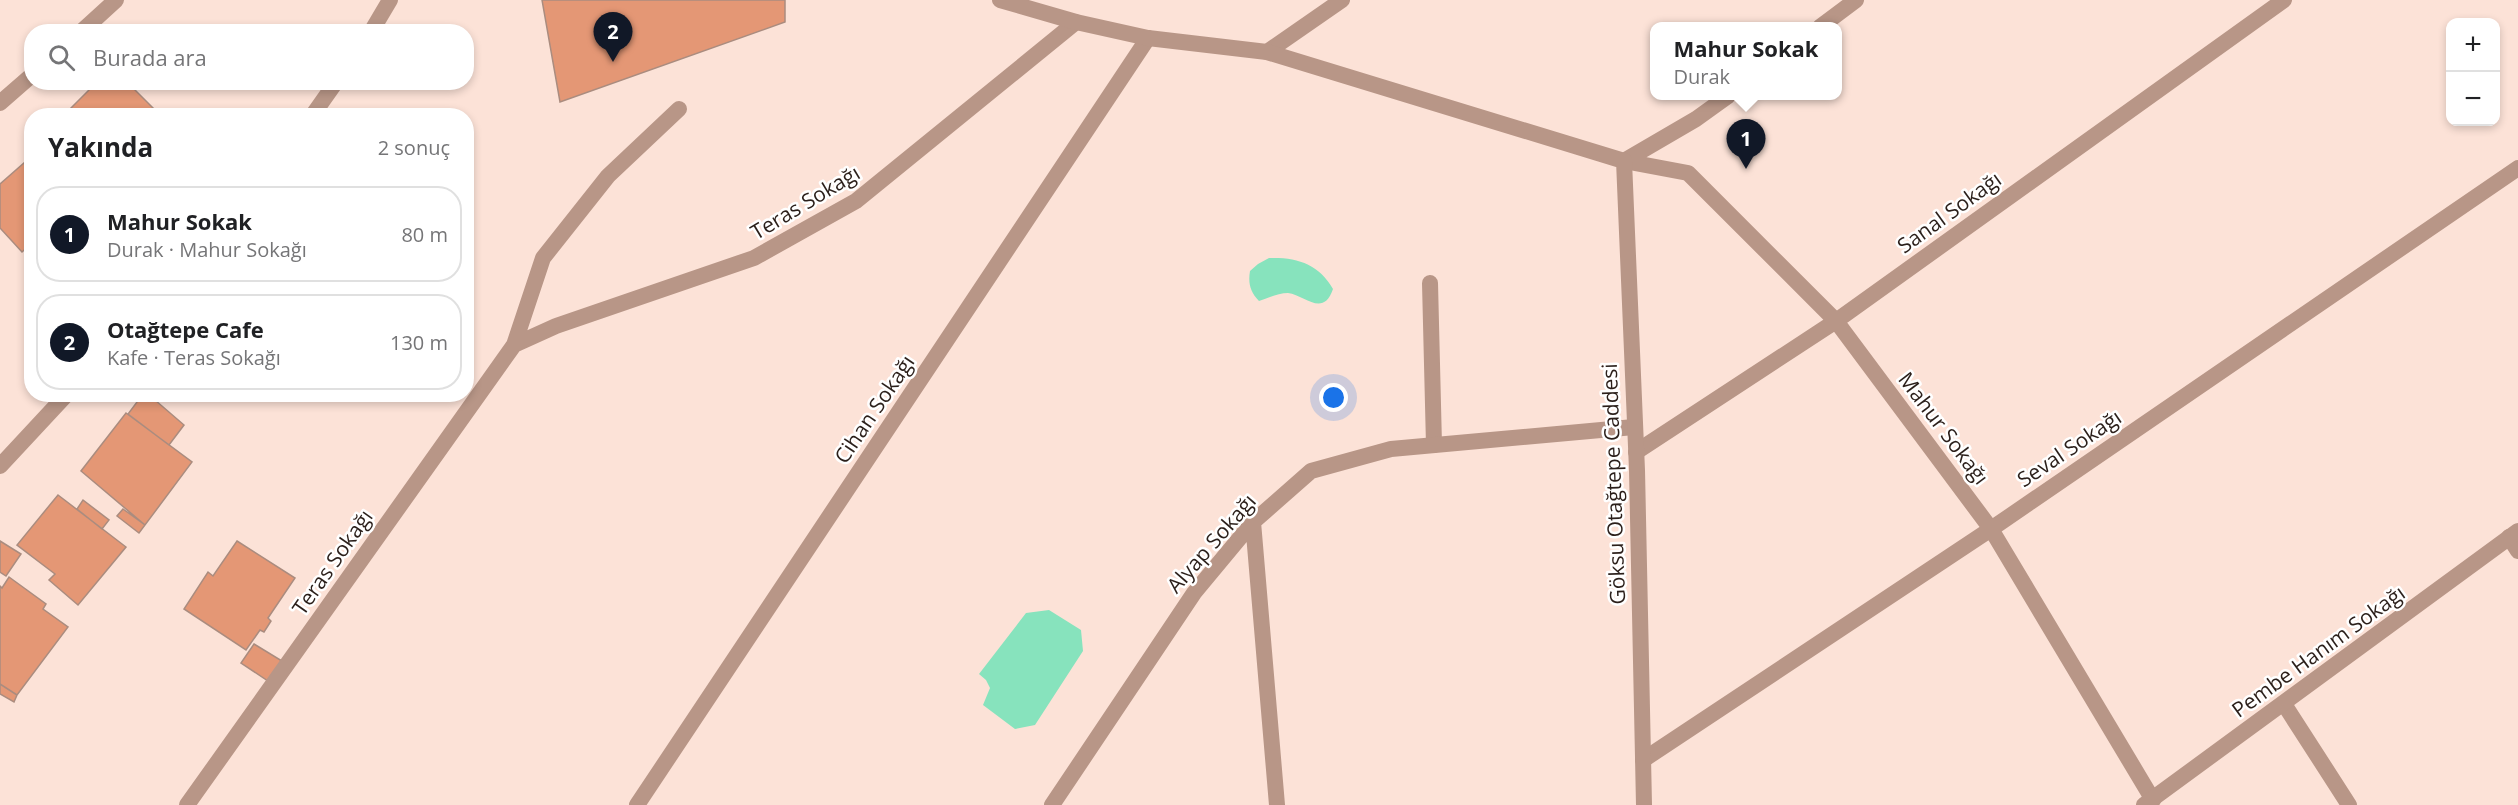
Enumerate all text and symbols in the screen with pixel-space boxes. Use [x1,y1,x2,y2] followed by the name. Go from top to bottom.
[594,13,632,62] pin: 2
[2446,18,2500,126] map controls
[2446,18,2500,72] button: +
[1650,22,1842,100] popup
[24,24,474,90] search box
[1674,33,1818,63] text: Mahur Sokak
[45,41,78,74] icon: search
[93,42,207,72] text: Burada ara
[1674,63,1730,90] text: Durak
[2446,72,2500,126] button: −
[1726,120,1766,169] pin: 1
[48,129,153,165] text: Yakında
[378,134,450,161] text: 2 sonuç
[745,158,865,246] street label: Teras Sokağı
[1891,165,2007,259] street label: Sanal Sokağı
[107,206,252,236] text: Mahur Sokak
[64,221,75,248] text: 1
[401,221,448,248] text: 80 m
[107,236,307,263] text: Durak · Mahur Sokağı
[107,314,264,344] text: Otağtepe Cafe
[64,329,75,356] text: 2
[390,329,448,356] text: 130 m
[107,344,281,371] text: Kafe · Teras Sokağı
[827,349,921,469] street label: Cihan Sokağı
[1595,363,1631,605] street label: Göksu Otağtepe Caddesi
[1893,366,1995,490] street label: Mahur Sokağı
[1319,383,1348,412] your location
[2012,403,2126,493] street label: Seval Sokağı
[1160,488,1262,598] street label: Alyap Sokağı
[285,504,379,620] street label: Teras Sokağı
[2226,579,2410,723] street label: Pembe Hanım Sokağı

